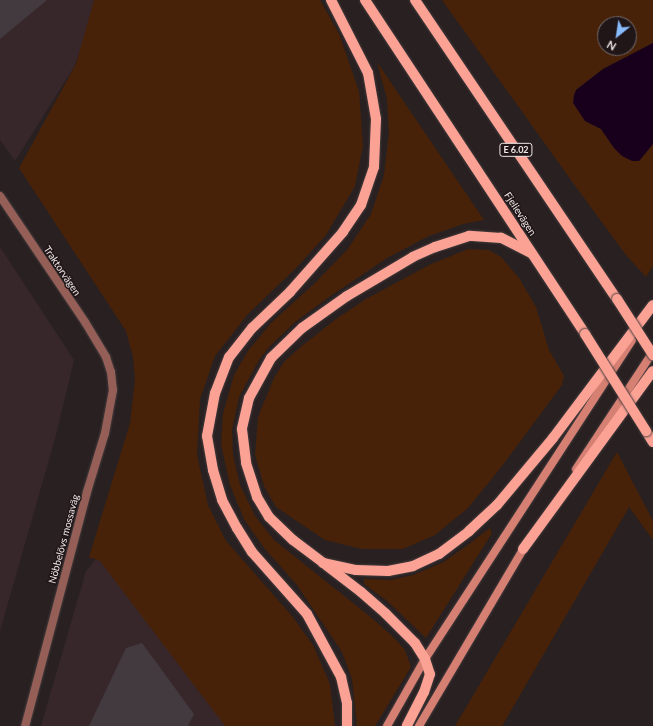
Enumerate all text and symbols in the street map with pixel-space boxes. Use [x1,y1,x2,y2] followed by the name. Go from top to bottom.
[597,16,637,56] north arrow
[604,38,618,54] text: N
[499,143,533,157] road number: E 6.02
[502,190,538,238] street label: Fjelievägen
[41,244,83,298] street label: Traktorvägen
[46,493,82,585] street label: Nöbbelövs mossaväg

